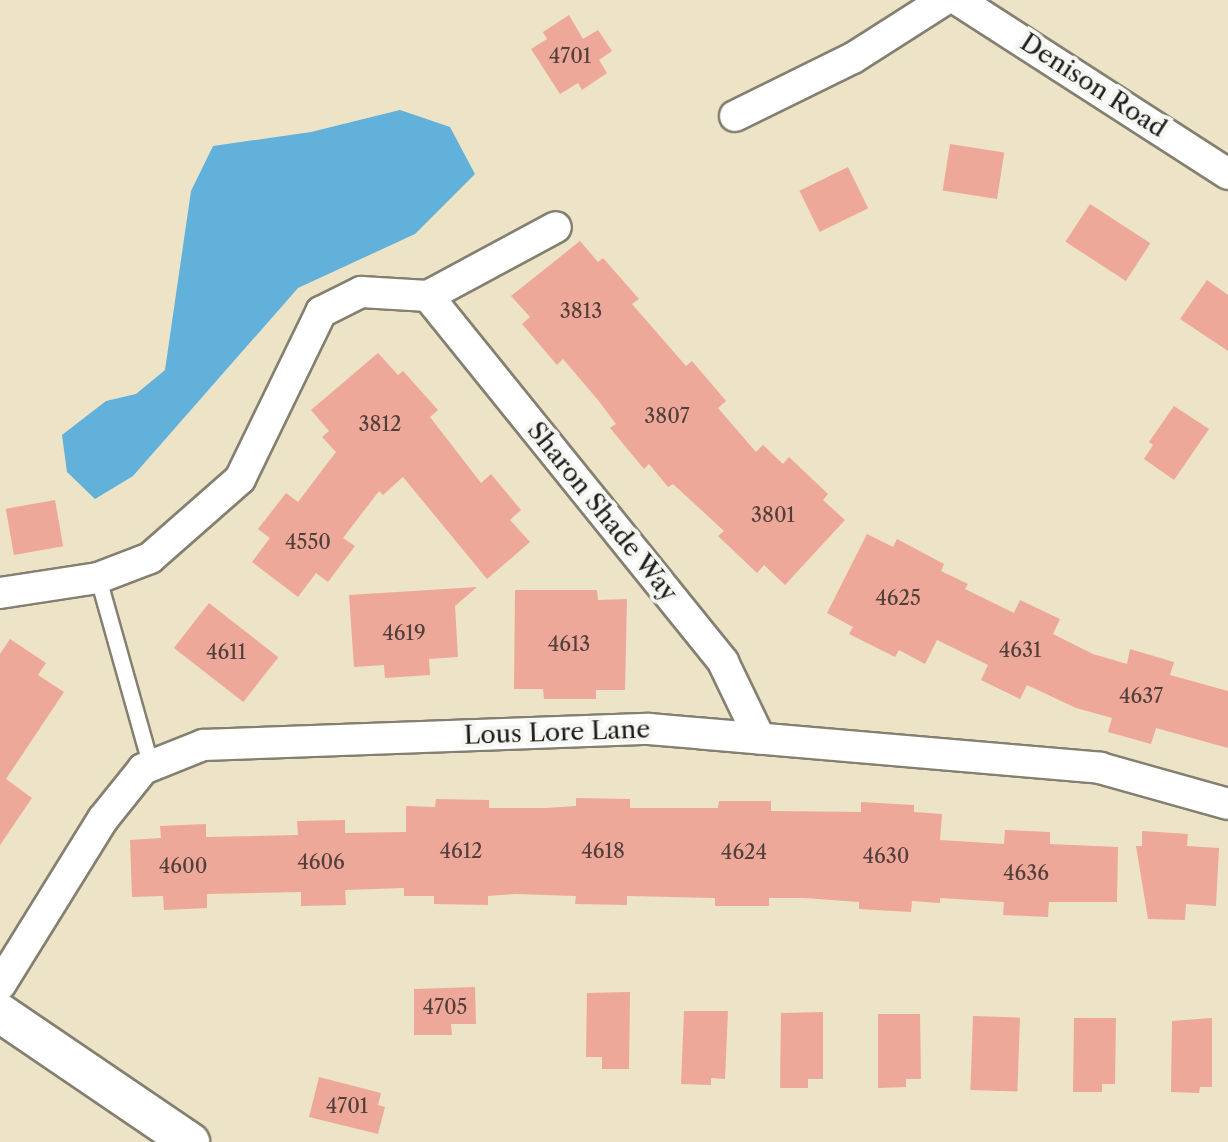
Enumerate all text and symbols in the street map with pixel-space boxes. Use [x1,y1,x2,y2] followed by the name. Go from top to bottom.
[1014,28,1172,144] street label: Denison Road
[549,44,591,68] house number: 4701
[560,299,602,323] house number: 3813
[644,404,690,428] house number: 3807
[359,412,401,436] house number: 3812
[520,416,684,608] street label: Sharon Shade Way
[751,503,795,527] house number: 3801
[285,530,331,554] house number: 4550
[875,586,921,610] house number: 4625
[382,621,426,645] house number: 4619
[548,632,590,656] house number: 4613
[999,638,1041,662] house number: 4631
[206,640,246,664] house number: 4611
[1119,684,1163,708] house number: 4637
[463,715,651,751] street label: Lous Lore Lane
[439,839,483,863] house number: 4612
[581,839,625,863] house number: 4618
[721,840,767,864] house number: 4624
[863,844,909,868] house number: 4630
[297,850,345,874] house number: 4606
[159,854,207,878] house number: 4600
[1003,861,1049,885] house number: 4636
[423,995,467,1019] house number: 4705
[326,1094,368,1118] house number: 4701

